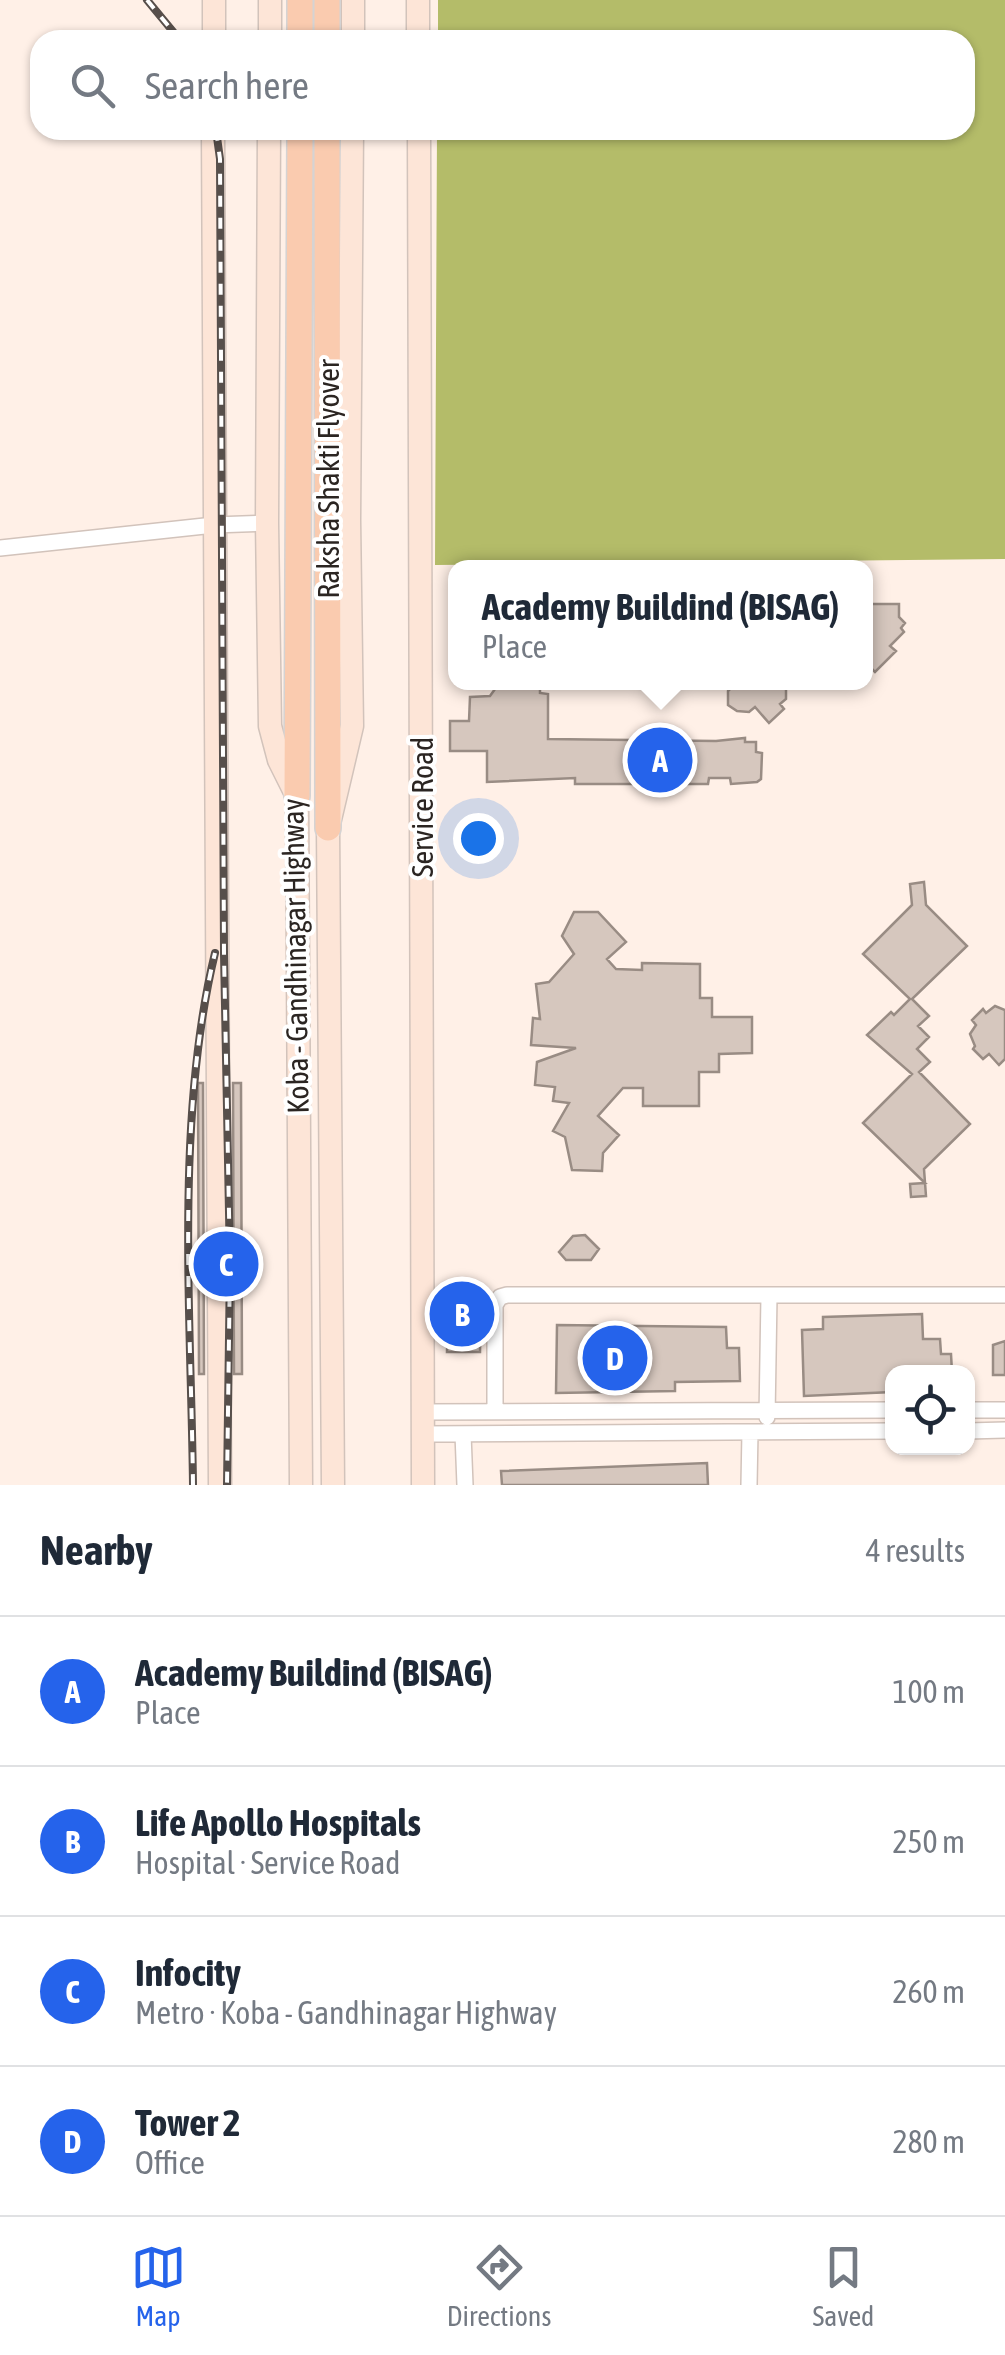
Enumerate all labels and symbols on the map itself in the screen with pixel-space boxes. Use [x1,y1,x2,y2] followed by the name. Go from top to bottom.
[311,358,345,599] street label: Raksha Shakti Flyover
[628,722,692,798] pin: A
[405,737,439,877] street label: Service Road
[275,798,315,1114] street label: Koba - Gandhinagar Highway
[453,813,504,864] your location
[194,1226,258,1302] pin: C
[430,1276,494,1352] pin: B
[582,1320,648,1396] pin: D

